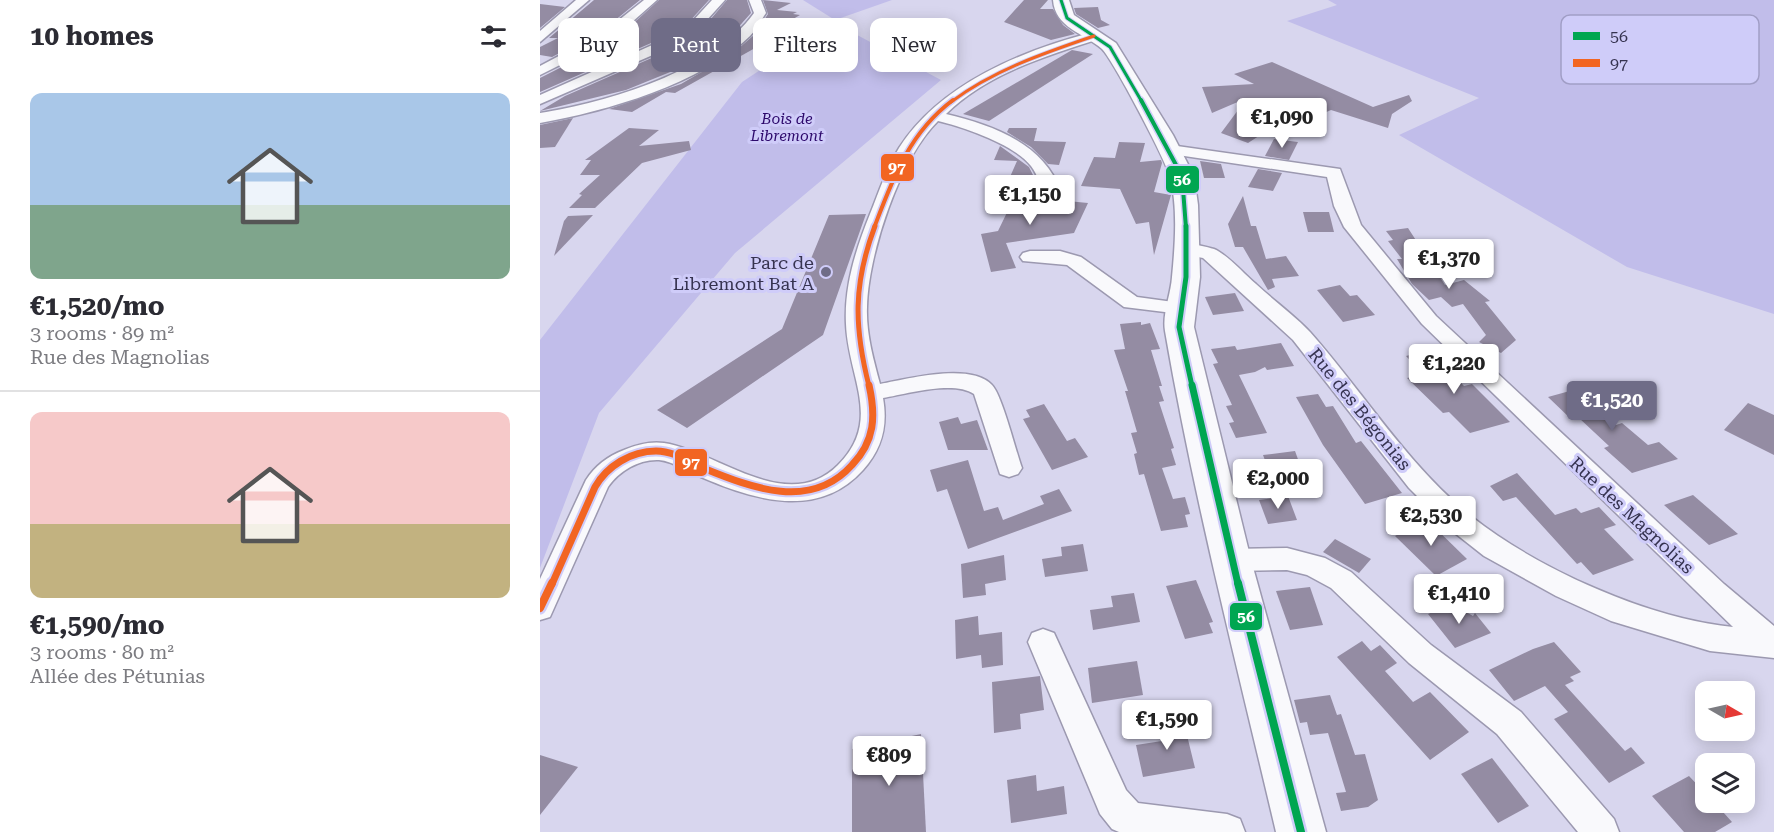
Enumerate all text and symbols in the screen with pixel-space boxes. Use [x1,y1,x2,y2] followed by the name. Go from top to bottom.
[1561,15,1759,84] legend
[558,18,639,72] chip: Buy
[651,18,741,72] chip: Rent
[753,18,858,72] chip: Filters
[870,18,957,72] chip: New
[477,20,510,53] icon: filters
[30,21,154,51] text: 10 homes
[1610,27,1628,46] text: 56
[1610,54,1628,73] text: 97
[1233,98,1331,149] pin: €1,090
[1251,105,1313,129] text: €1,090
[749,110,824,145] park label: Bois de Libremont
[216,132,324,240] icon: home
[880,153,915,182] line badge: 97
[888,158,906,177] text: 97
[1165,165,1200,194] line badge: 56
[1173,170,1191,189] text: 56
[981,175,1079,226] pin: €1,150
[999,182,1061,206] text: €1,150
[1400,239,1498,290] pin: €1,370
[1418,246,1480,270] text: €1,370
[673,252,814,294] place label: Parc de Libremont Bat A
[819,265,833,279] marker: Parc de Libremont Bat A
[30,291,165,321] text: €1,520/mo
[30,321,174,345] text: 3 rooms · 89 m²
[1304,344,1416,474] street label: Rue des Bégonias
[1405,344,1503,395] pin: €1,220
[30,345,210,369] text: Rue des Magnolias
[1423,351,1485,375] text: €1,220
[1563,381,1661,432] pin: €1,520
[1581,388,1643,412] text: €1,520
[674,448,708,477] line badge: 97
[216,451,324,559] icon: home
[1566,452,1698,578] street label: Rue des Magnolias
[682,453,700,472] text: 97
[1229,459,1327,510] pin: €2,000
[1247,466,1309,490] text: €2,000
[1382,496,1480,547] pin: €2,530
[1400,503,1462,527] text: €2,530
[1410,574,1508,625] pin: €1,410
[1428,581,1490,605] text: €1,410
[1229,602,1263,631] line badge: 56
[1237,607,1255,626] text: 56
[30,610,165,640] text: €1,590/mo
[30,640,174,664] text: 3 rooms · 80 m²
[30,664,205,688] text: Allée des Pétunias
[1695,681,1755,741] north arrow
[1695,681,1755,813] map controls
[1118,700,1216,751] pin: €1,590
[1136,707,1198,731] text: €1,590
[853,736,925,787] pin: €809
[867,743,911,767] text: €809
[1695,753,1755,813] button: layers

